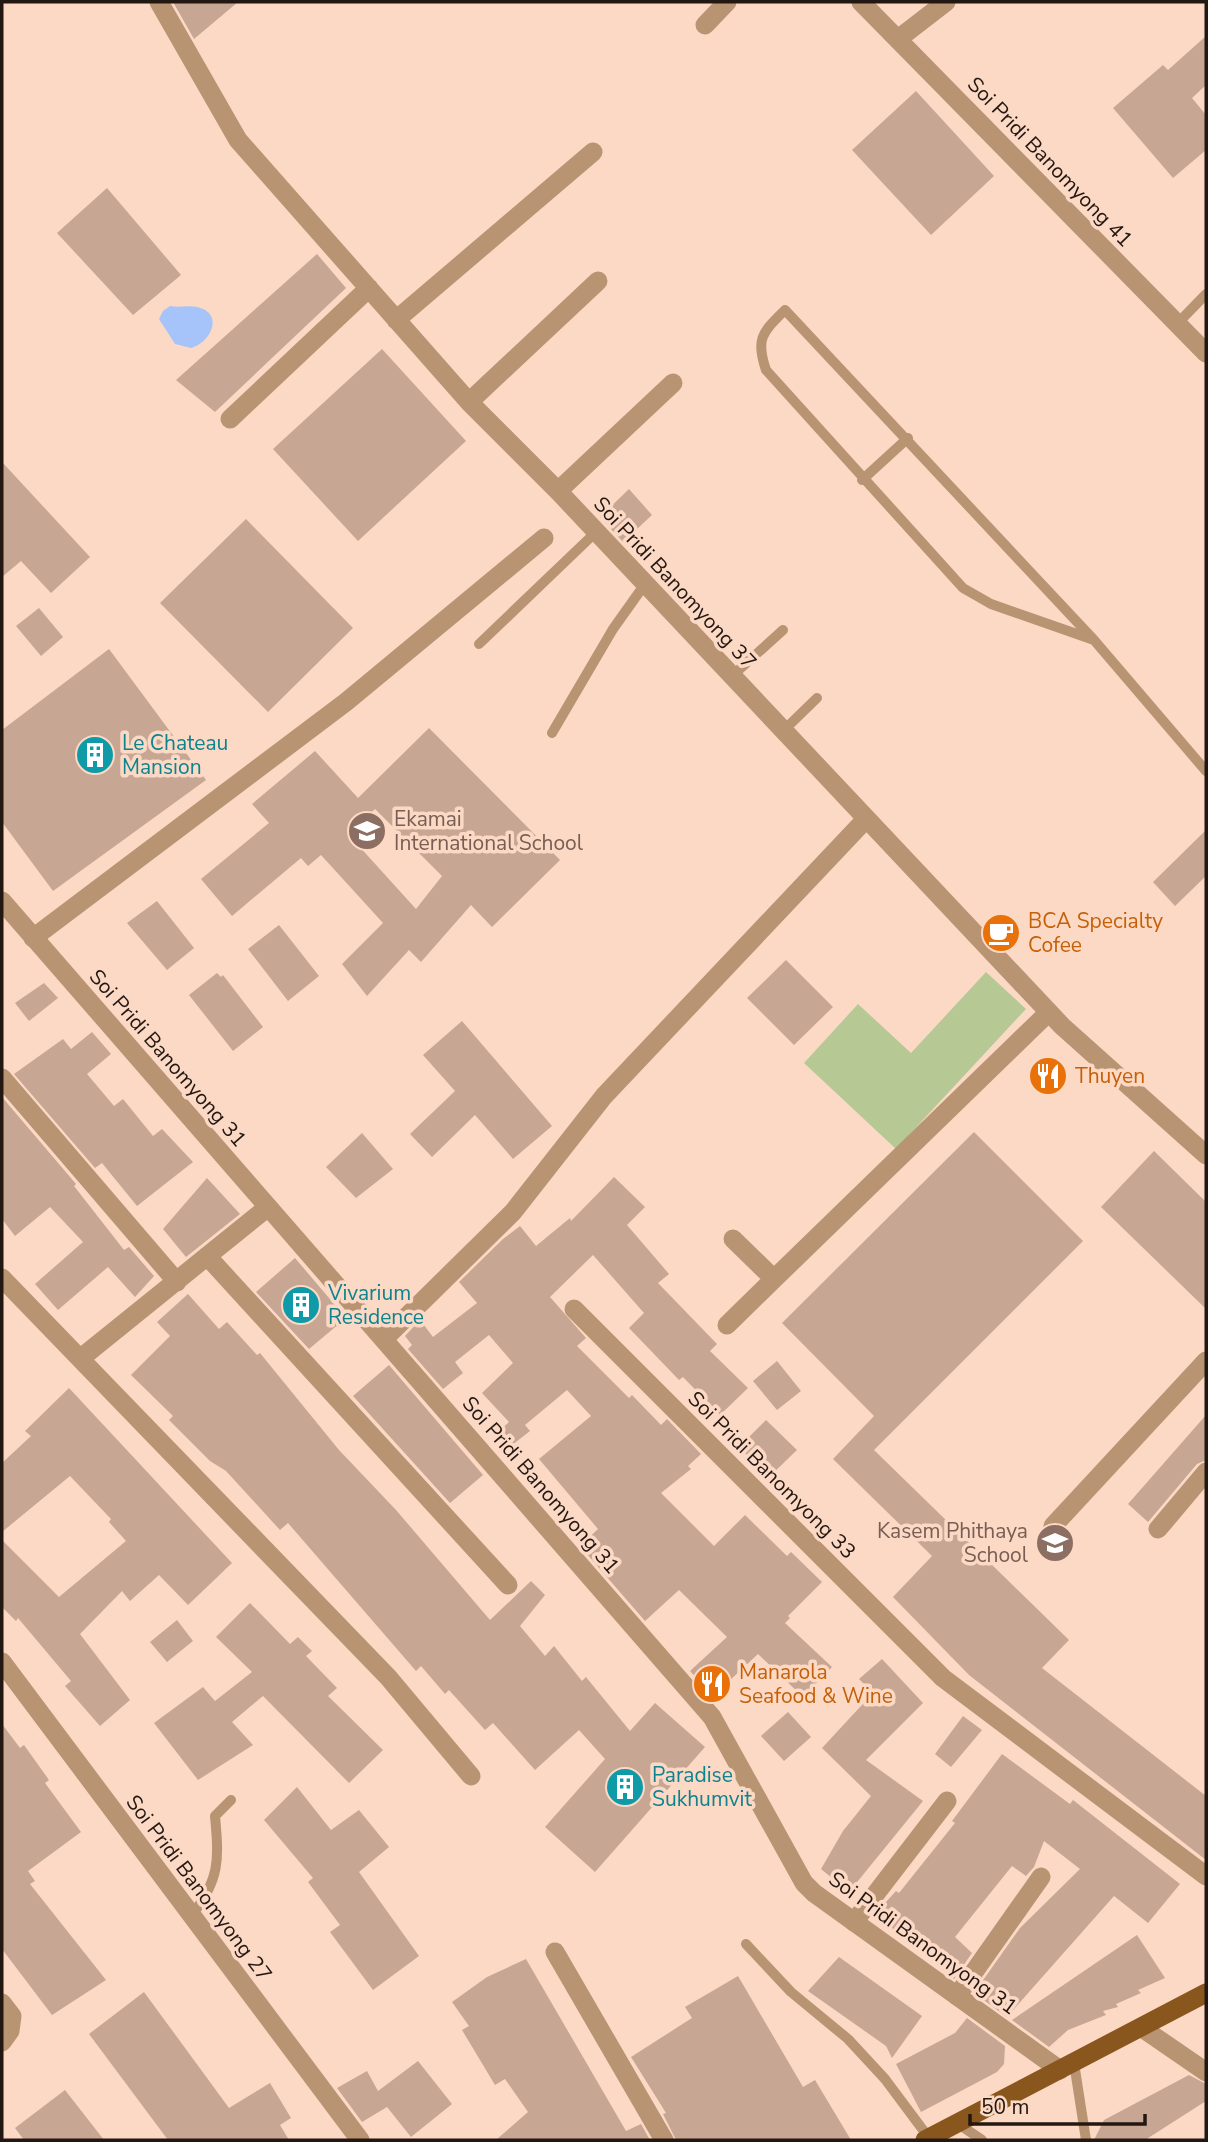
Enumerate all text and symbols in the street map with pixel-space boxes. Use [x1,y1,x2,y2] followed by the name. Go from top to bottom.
[961,71,1139,253] street label: Soi Pridi Banomyong 41
[587,491,763,675] street label: Soi Pridi Banomyong 37
[122,729,228,781] place label: Le Chateau Mansion
[74,734,116,776] building icon: Le Chateau Mansion
[394,805,584,857] place label: Ekamai International School
[346,810,388,852] school or university icon: Ekamai International School
[1028,907,1163,959] place label: BCA Specialty Cofee
[980,912,1022,954] cafe icon: BCA Specialty Cofee
[83,963,253,1153] street label: Soi Pridi Banomyong 31
[1027,1055,1069,1097] restaurant icon: Thuyen
[1075,1062,1145,1090] place label: Thuyen
[327,1279,424,1331] place label: Vivarium Residence
[280,1284,322,1326] building icon: Vivarium Residence
[682,1385,862,1565] street label: Soi Pridi Banomyong 33
[456,1390,626,1580] street label: Soi Pridi Banomyong 31
[877,1517,1029,1569] place label: Kasem Phithaya School
[1034,1522,1076,1564] school or university icon: Kasem Phithaya School
[739,1658,893,1710] place label: Manarola Seafood & Wine
[691,1663,733,1705] restaurant icon: Manarola Seafood & Wine
[652,1761,752,1813] place label: Paradise Sukhumvit
[604,1766,646,1808] building icon: Paradise Sukhumvit
[120,1789,278,1987] street label: Soi Pridi Banomyong 27
[823,1865,1023,2021] street label: Soi Pridi Banomyong 31
[970,2082,1145,2126] scale bar
[981,2093,1030,2121] text: 50 m

